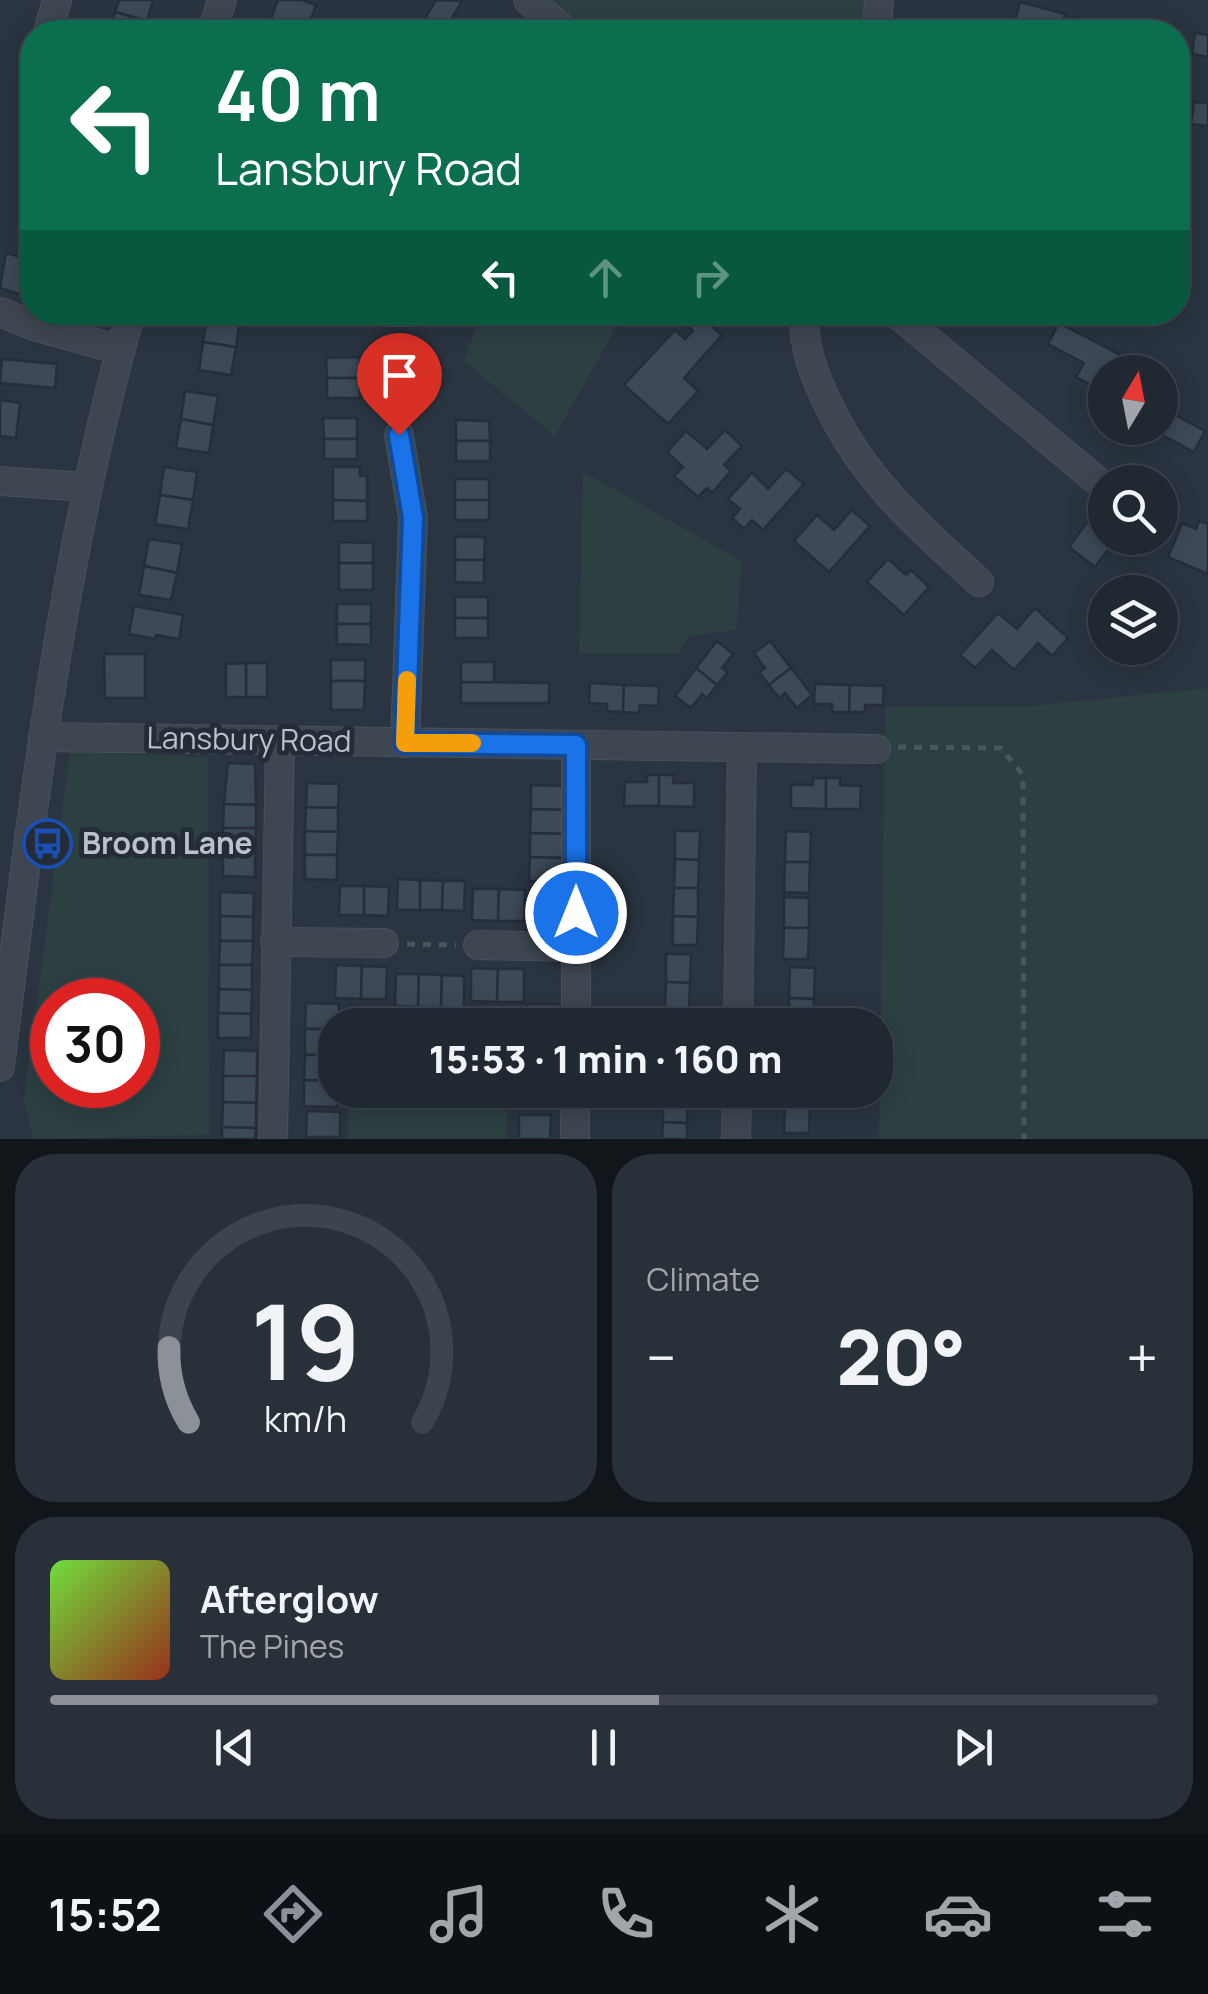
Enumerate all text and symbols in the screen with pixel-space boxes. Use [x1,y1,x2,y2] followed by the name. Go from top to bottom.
[215,46,381,142] text: 40 m
[50,60,180,190] icon: left
[215,137,522,199] text: Lansbury Road
[473,250,528,305] icon: left
[578,250,633,305] icon: ahead
[683,250,738,305] icon: right
[357,333,442,436] pin
[372,348,427,403] icon: arrive
[1088,355,1178,445] north arrow
[1088,355,1178,665] map controls
[1088,465,1178,555] button: search
[1088,575,1178,665] button: layers
[146,716,352,761] street label: Lansbury Road
[21,818,73,870] bus stop icon: Broom Lane
[82,822,253,863] place label: Broom Lane
[524,861,628,965] position arrow
[30,978,160,1108] speed limit sign: 30
[429,1032,782,1084] text: 15:53 · 1 min · 160 m
[647,1257,760,1301] text: Climate
[251,1269,361,1411] text: 19
[836,1305,966,1408] text: 20°
[647,1319,676,1395] text: −
[1126,1319,1158,1395] text: +
[264,1394,347,1443] text: km/h
[200,1572,379,1624] text: Afterglow
[200,1624,344,1668] text: The Pines
[207,1720,262,1775] icon: previous
[576,1720,631,1775] icon: pause
[946,1720,1001,1775] icon: next
[258,1879,328,1949] icon: directions
[424,1879,494,1949] icon: music
[591,1879,661,1949] icon: phone
[757,1879,827,1949] icon: climate
[923,1879,993,1949] icon: car
[1090,1879,1160,1949] icon: filters
[48,1883,162,1945] text: 15:52

